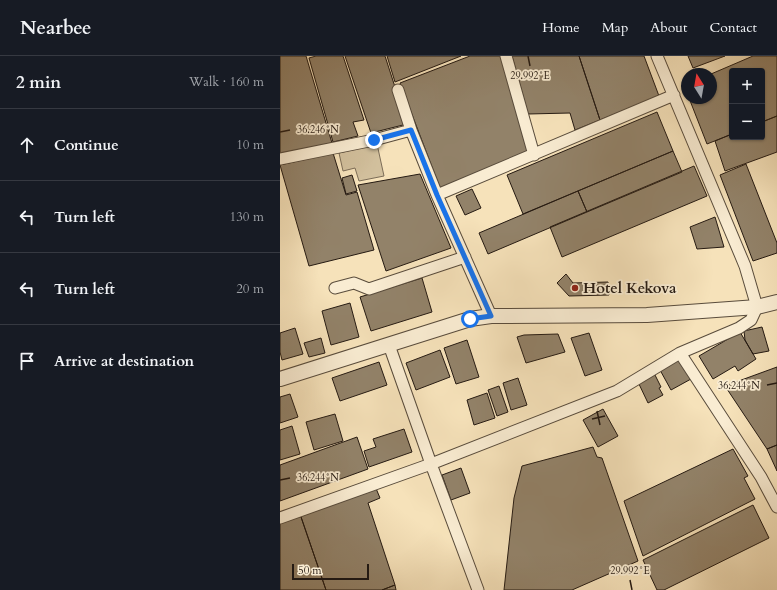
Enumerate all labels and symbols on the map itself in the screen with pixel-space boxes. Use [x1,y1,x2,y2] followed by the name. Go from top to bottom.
[681,68,717,104] north arrow
[510,69,550,83] text: 29.992°E
[297,123,339,137] text: 36.246°N
[365,131,383,149] route end
[583,278,677,298] place label: Hotel Kekova
[570,283,580,293] marker: Hotel Kekova
[461,310,479,328] route start
[718,379,760,393] text: 36.244°N
[297,471,339,485] text: 36.244°N
[292,562,369,581] scale bar
[610,564,650,578] text: 29.992°E

